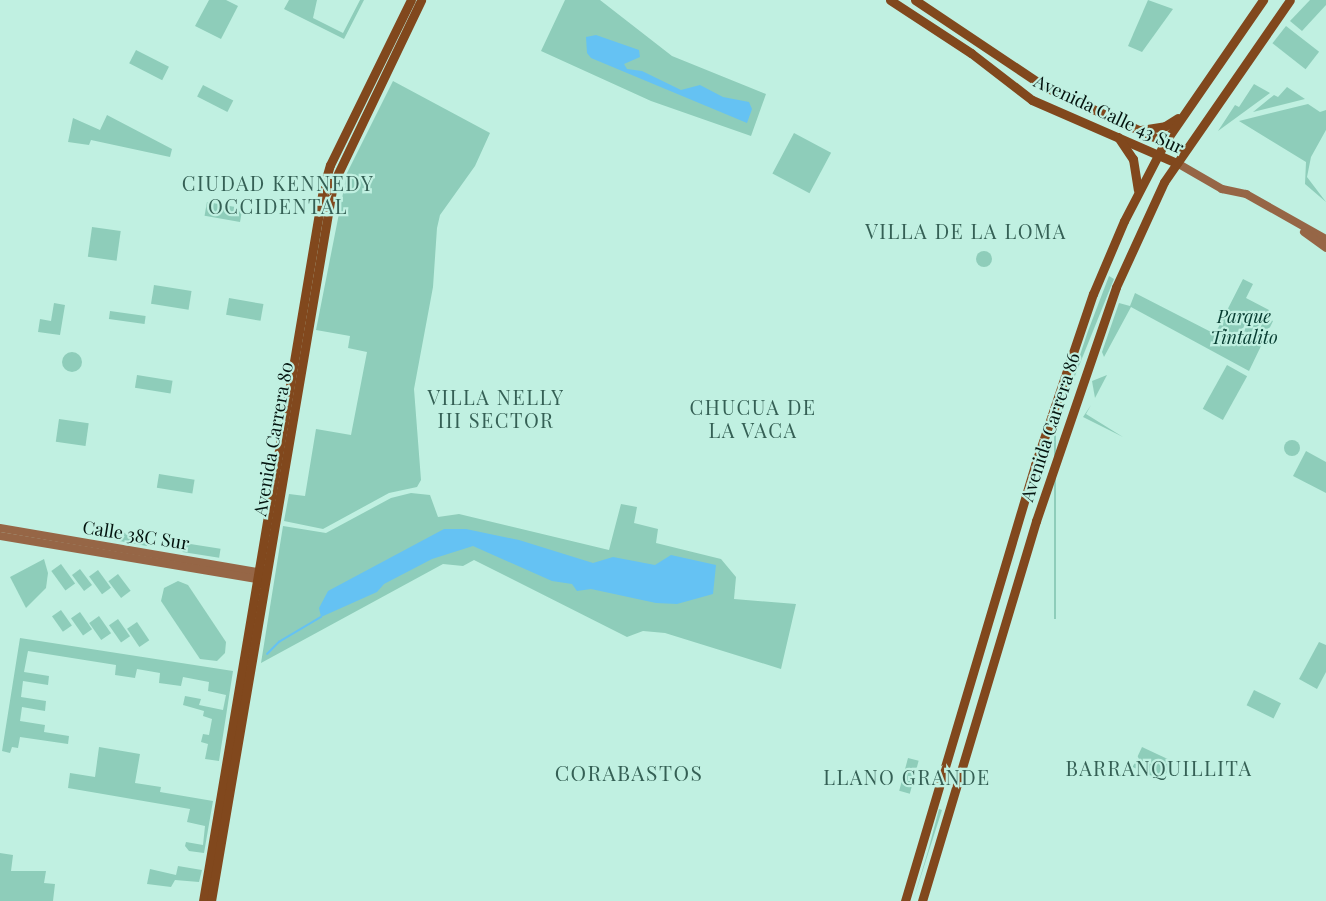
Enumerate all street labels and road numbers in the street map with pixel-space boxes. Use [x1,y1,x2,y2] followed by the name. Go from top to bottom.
[1030,70,1188,158] street label: Avenida Calle 43 Sur
[1016,350,1084,504] street label: Avenida Carrera 86
[249,360,297,518] street label: Avenida Carrera 80
[81,516,191,554] street label: Calle 38C Sur

